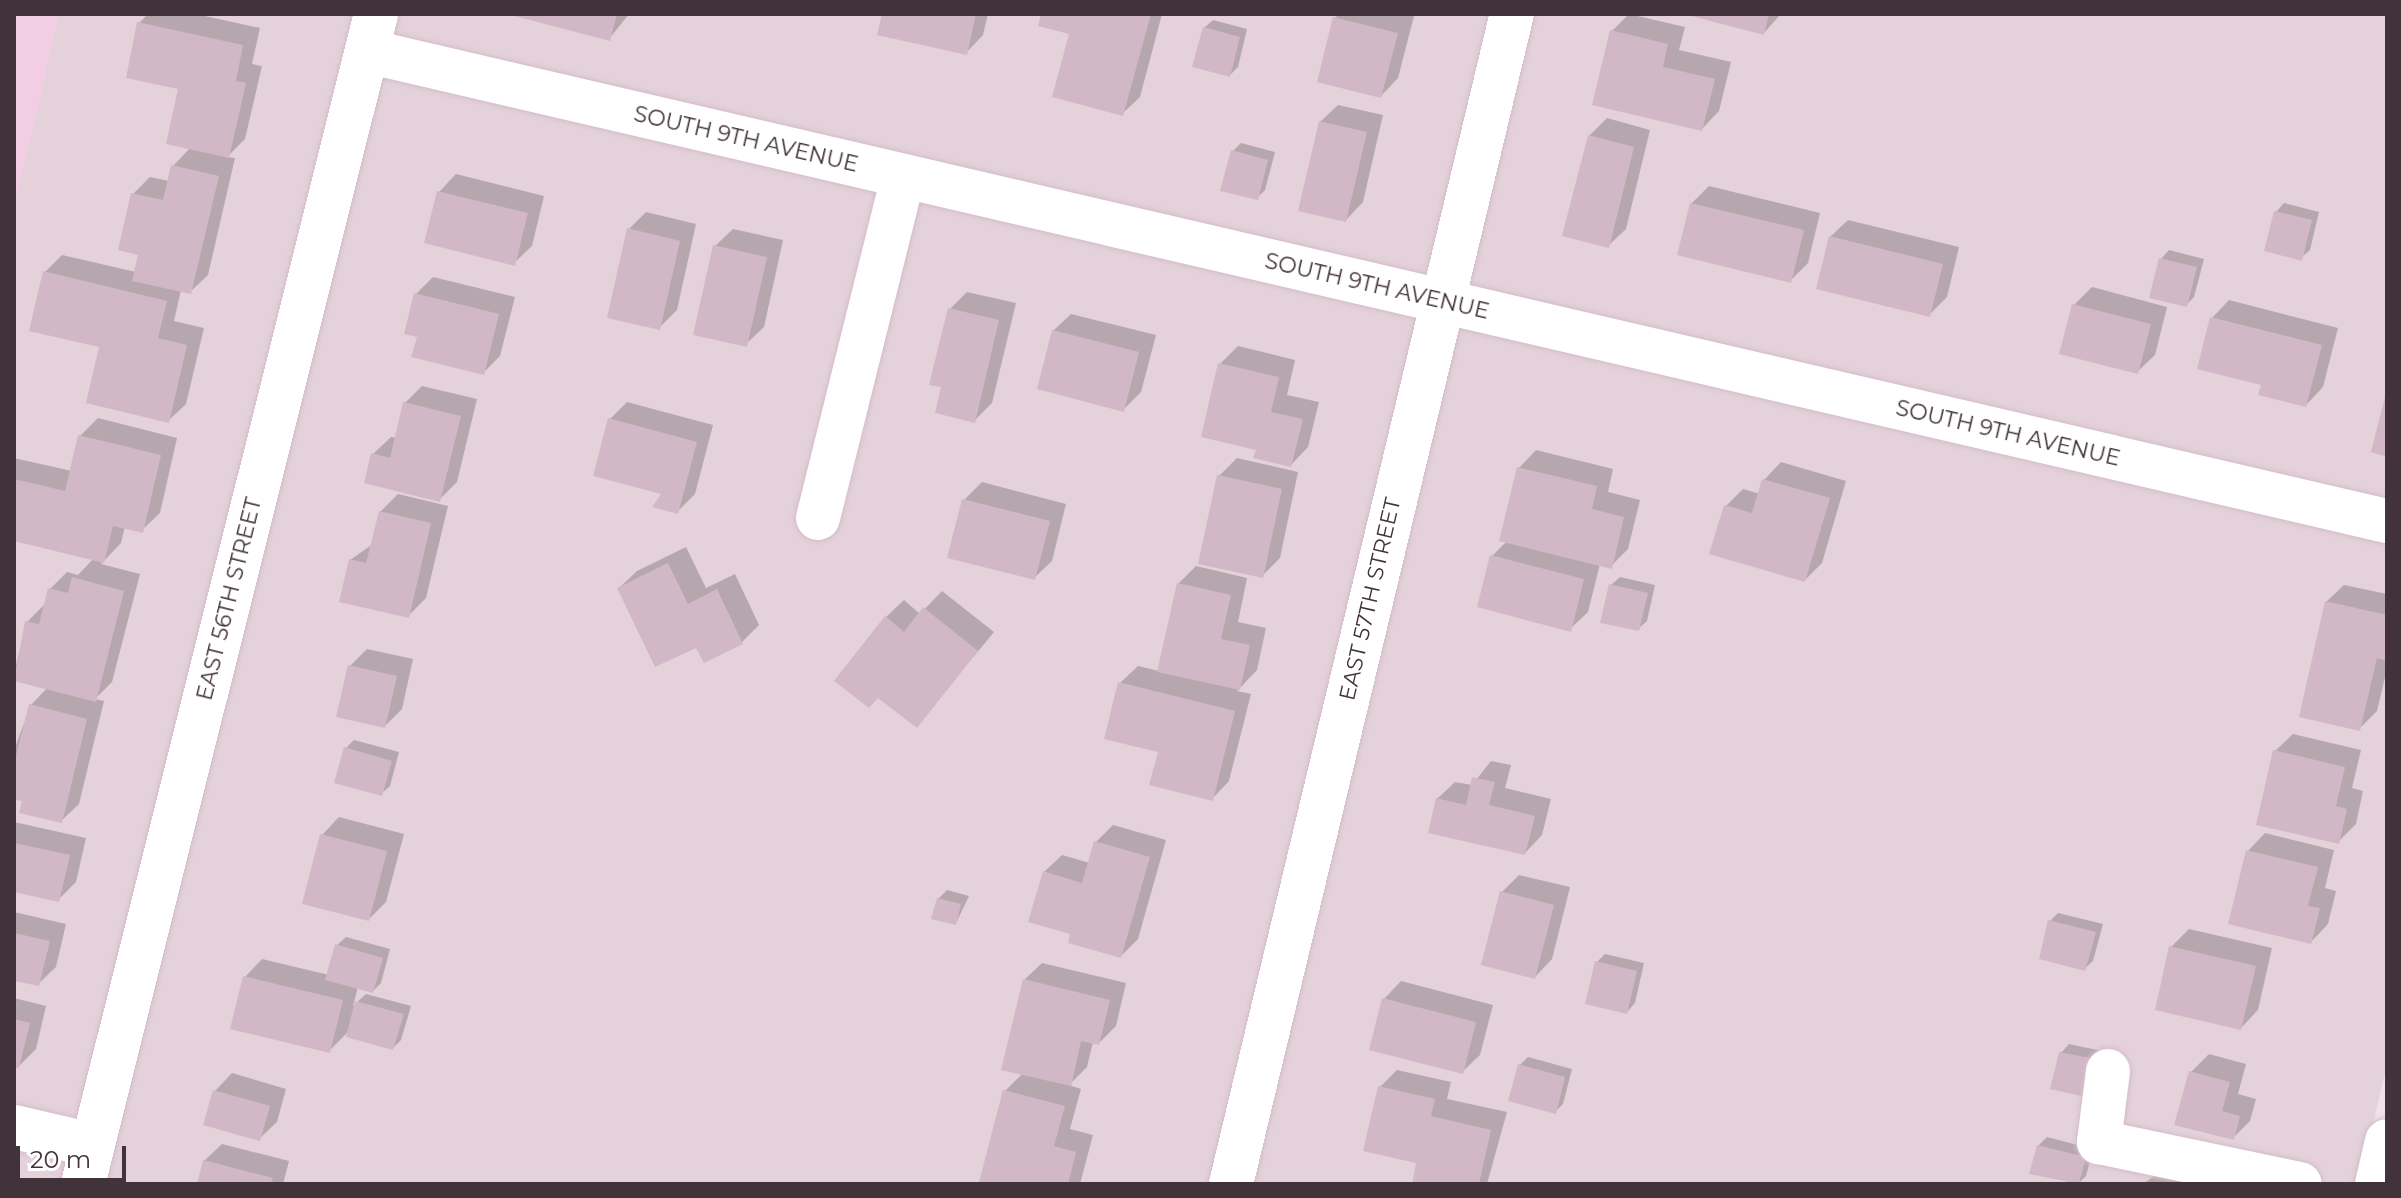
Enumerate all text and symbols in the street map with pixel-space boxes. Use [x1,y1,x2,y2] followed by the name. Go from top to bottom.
[631,100,861,178] street label: SOUTH 9TH AVENUE
[1262,247,1492,325] street label: SOUTH 9TH AVENUE
[1893,394,2123,472] street label: SOUTH 9TH AVENUE
[191,495,267,703] street label: EAST 56TH STREET
[1334,495,1406,703] street label: EAST 57TH STREET
[20,1130,130,1180] scale bar
[30,1145,91,1174] text: 20 m

